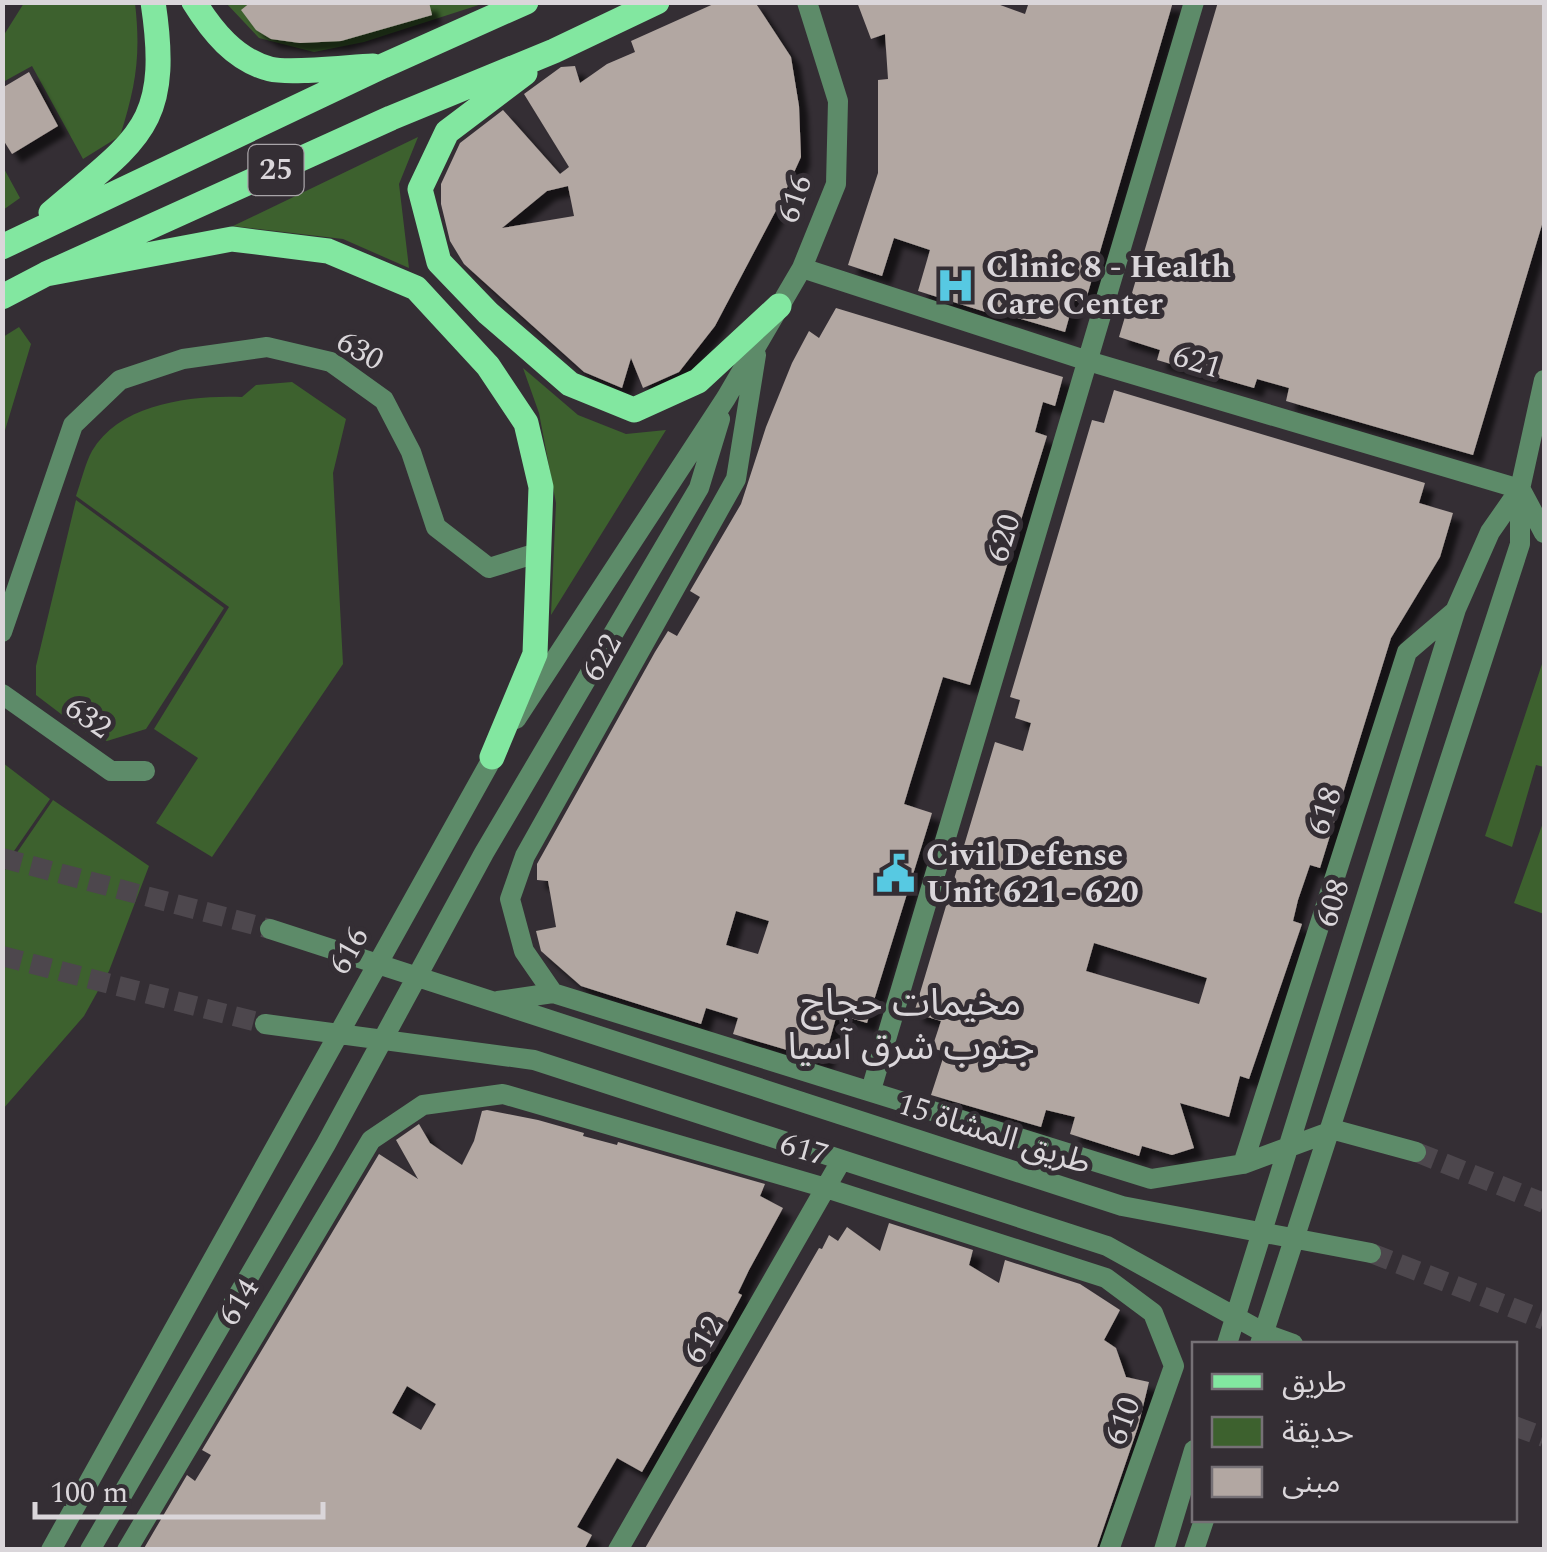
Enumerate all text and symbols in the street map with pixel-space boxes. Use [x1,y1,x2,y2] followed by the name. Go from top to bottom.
[248,145,304,195] road number: 25
[764,168,826,230] street label: 616
[986,243,1231,329] place label: Clinic 8 - Health Care Center
[935,264,977,306] hospital icon: Clinic 8 - Health Care Center
[327,318,393,384] street label: 630
[1167,332,1227,392] street label: 621
[974,508,1034,568] street label: 620
[569,625,635,691] street label: 622
[54,684,122,752] street label: 632
[1294,781,1356,841] street label: 618
[926,831,1139,917] place label: Civil Defense Unit 621 - 620
[875,852,917,894] public building icon: Civil Defense Unit 621 - 620
[1303,873,1363,933] street label: 608
[316,918,382,984] street label: 616
[787,975,1035,1077] district label: مخيمات حجاج جنوب شرق آسيا
[891,1080,1097,1188] street label: طريق المشاة 15
[774,1120,834,1180] street label: 617
[206,1269,272,1335] street label: 614
[671,1307,737,1373] street label: 612
[1192,1342,1517,1522] legend
[1282,1360,1347,1406] text: طريق
[1092,1390,1154,1452] street label: 610
[1282,1410,1354,1456] text: حديقة
[35,1457,322,1519] scale bar
[1282,1460,1340,1506] text: مبنى
[50,1470,128,1516] text: 100 m

